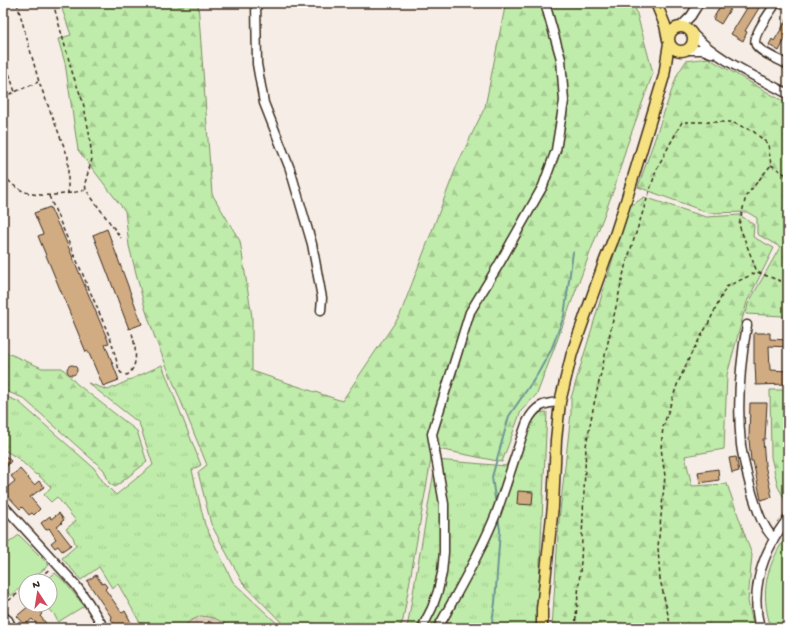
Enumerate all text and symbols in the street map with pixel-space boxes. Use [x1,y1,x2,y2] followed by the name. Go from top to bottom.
[18,573,58,613] north arrow
[32,579,41,592] text: N

